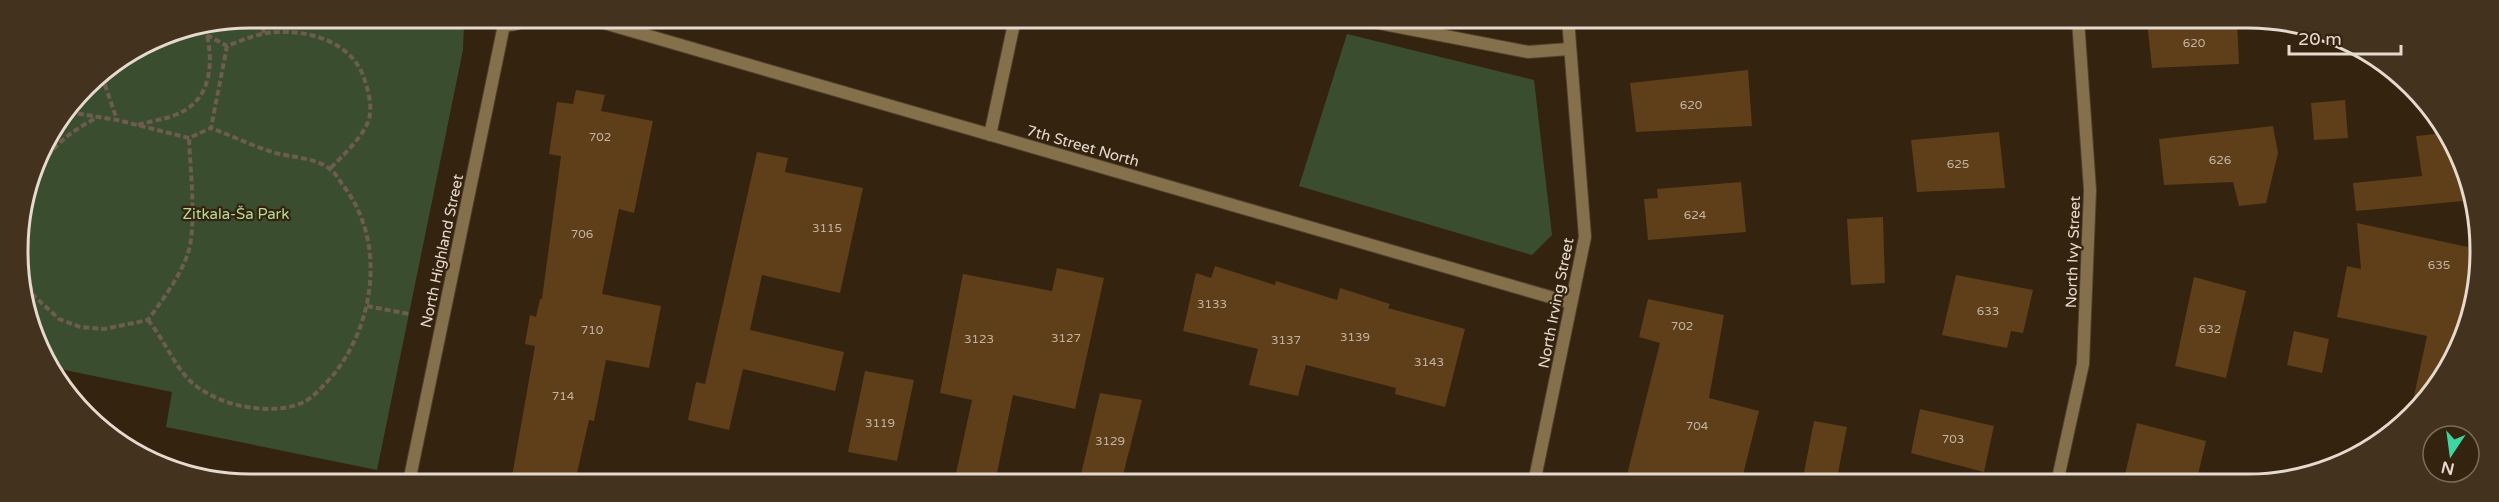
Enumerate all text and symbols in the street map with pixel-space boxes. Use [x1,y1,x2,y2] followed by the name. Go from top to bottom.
[2289,18,2402,56] scale bar
[2298,28,2342,50] text: 20 m
[2183,36,2206,50] house number: 620
[1680,98,1703,112] house number: 620
[1025,121,1141,171] street label: 7th Street North
[589,130,611,144] house number: 702
[2209,153,2231,167] house number: 626
[1947,157,1969,171] house number: 625
[417,172,467,329] street label: North Highland Street
[2062,195,2084,308] street label: North Ivy Street
[182,205,290,223] park label: Zitkala-Ša Park
[1684,208,1707,222] house number: 624
[812,221,842,235] house number: 3115
[571,227,593,241] house number: 706
[1535,236,1578,370] street label: North Irving Street
[2428,258,2450,272] house number: 635
[1197,297,1227,311] house number: 3133
[1977,304,1999,318] house number: 633
[1671,319,1693,333] house number: 702
[2199,322,2221,336] house number: 632
[581,323,604,337] house number: 710
[1340,330,1370,344] house number: 3139
[1051,331,1081,345] house number: 3127
[964,332,994,346] house number: 3123
[1271,333,1301,347] house number: 3137
[1414,355,1444,369] house number: 3143
[552,389,575,403] house number: 714
[865,416,895,430] house number: 3119
[1686,419,1709,433] house number: 704
[2421,424,2481,484] north arrow
[1942,432,1964,446] house number: 703
[1095,434,1125,448] house number: 3129
[2439,456,2456,479] text: N

